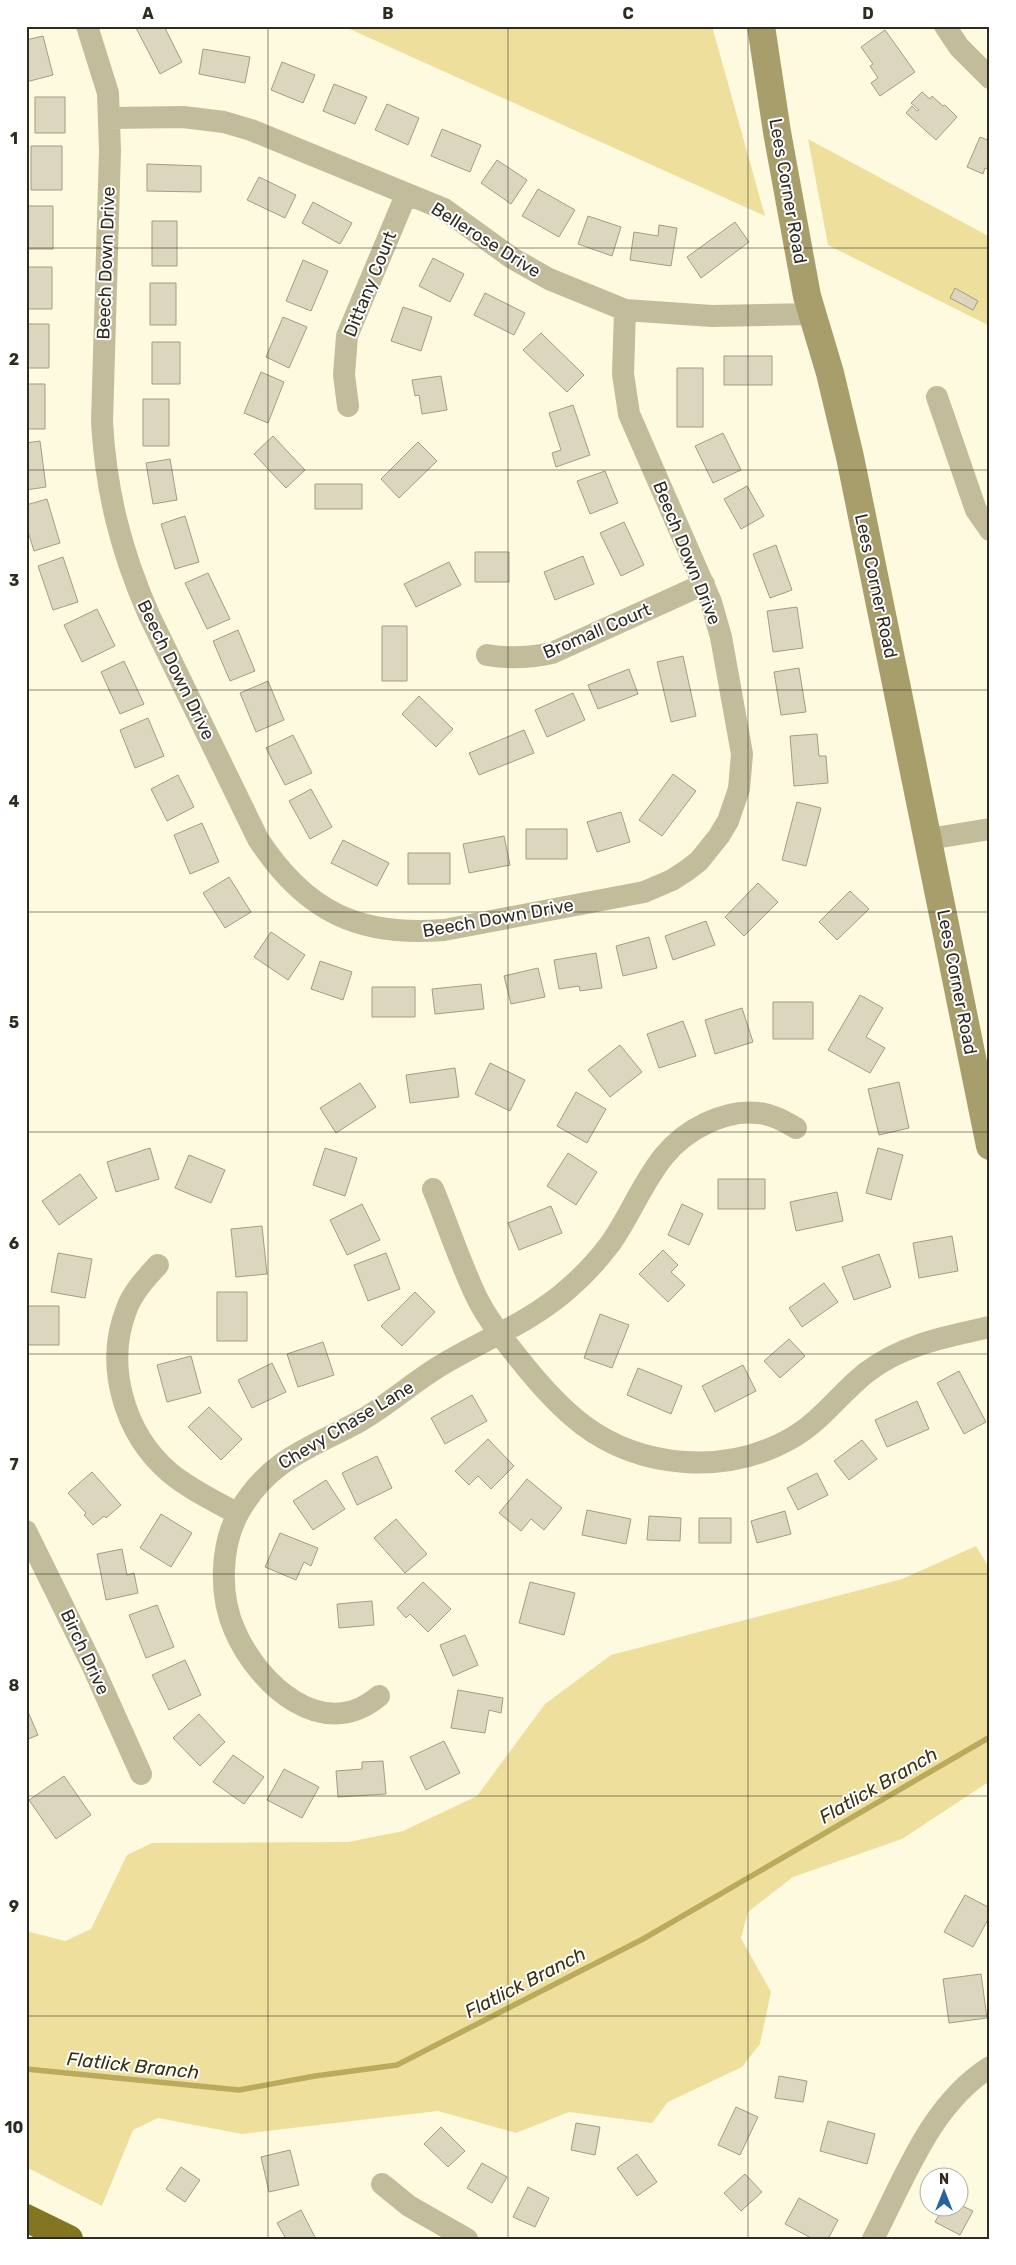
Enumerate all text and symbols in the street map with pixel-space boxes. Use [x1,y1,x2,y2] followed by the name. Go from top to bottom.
[142,4,154,23] text: A
[382,4,394,23] text: B
[622,4,634,23] text: C
[862,4,874,23] text: D
[764,117,812,265] street label: Lees Corner Road
[10,129,18,148] text: 1
[92,186,120,340] street label: Beech Down Drive
[427,198,545,282] street label: Bellerose Drive
[339,228,401,340] street label: Dittany Court
[9,350,19,369] text: 2
[648,478,726,628] street label: Beech Down Drive
[850,512,902,660] street label: Lees Corner Road
[9,571,19,590] text: 3
[133,596,219,744] street label: Beech Down Drive
[540,598,654,664] street label: Bromall Court
[9,792,20,811] text: 4
[421,894,575,942] street label: Beech Down Drive
[932,908,982,1056] street label: Lees Corner Road
[9,1013,19,1032] text: 5
[9,1234,19,1253] text: 6
[274,1376,418,1474] street label: Chevy Chase Lane
[9,1455,19,1474] text: 7
[56,1606,114,1698] street label: Birch Drive
[9,1676,20,1695] text: 8
[815,1742,942,1829] water label: Flatlick Branch
[9,1897,19,1916] text: 9
[461,1942,590,2023] water label: Flatlick Branch
[66,2047,200,2084] water label: Flatlick Branch
[5,2118,24,2137] text: 10
[918,2168,968,2218] north arrow
[939,2171,949,2188] text: N

